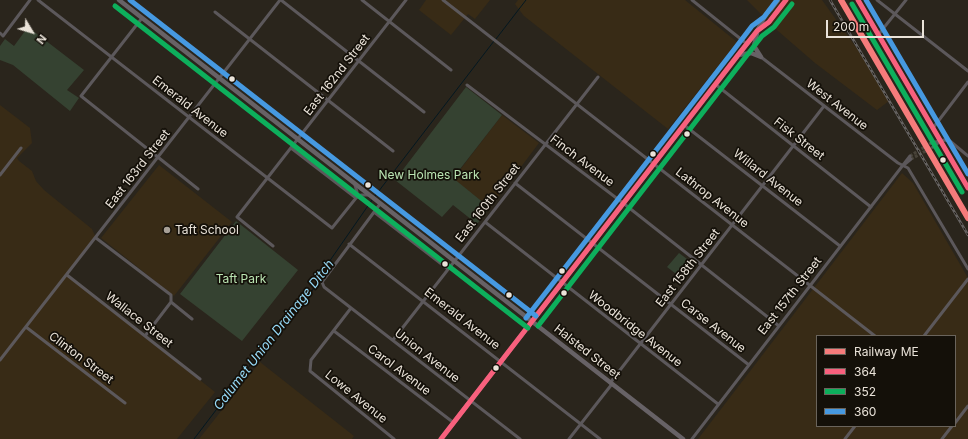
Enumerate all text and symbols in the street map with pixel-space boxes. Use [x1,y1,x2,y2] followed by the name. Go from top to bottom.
[12,12,52,52] north arrow
[828,12,926,38] scale bar
[833,19,869,34] text: 200 m
[33,32,50,47] text: N
[301,32,373,118] street label: East 162nd Street
[149,73,231,141] street label: Emerald Avenue
[227,74,237,84] unlabelled marker
[803,77,871,133] street label: West Avenue
[771,115,827,163] street label: Fisk Street
[103,127,173,211] street label: East 163rd Street
[682,129,692,139] unlabelled marker
[547,132,617,190] street label: Finch Avenue
[730,146,806,210] street label: Willard Avenue
[648,149,658,159] unlabelled marker
[938,155,948,165] unlabelled marker
[453,161,523,245] street label: East 160th Street
[673,165,751,231] street label: Lathrop Avenue
[379,168,479,182] park label: New Holmes Park
[363,180,373,190] unlabelled marker
[175,223,239,237] place label: Taft School
[162,225,172,235] marker: Taft School
[653,226,723,310] street label: East 158th Street
[755,254,825,338] street label: East 157th Street
[210,257,338,413] water label: Calumet Union Drainage Ditch
[440,259,450,269] unlabelled marker
[557,266,567,276] unlabelled marker
[216,272,266,286] park label: Taft Park
[421,285,503,353] street label: Emerald Avenue
[559,288,569,298] unlabelled marker
[585,288,685,370] street label: Woodbridge Avenue
[102,289,176,351] street label: Wallace Street
[504,290,514,300] unlabelled marker
[677,296,749,356] street label: Carse Avenue
[551,322,623,382] street label: Halsted Street
[392,326,462,386] street label: Union Avenue
[46,329,116,387] street label: Clinton Street
[816,335,956,427] legend
[365,342,433,398] street label: Carol Avenue
[854,344,919,359] text: Railway ME
[491,363,501,373] unlabelled marker
[854,364,877,379] text: 364
[322,368,390,426] street label: Lowe Avenue
[854,384,876,399] text: 352
[854,404,876,419] text: 360

